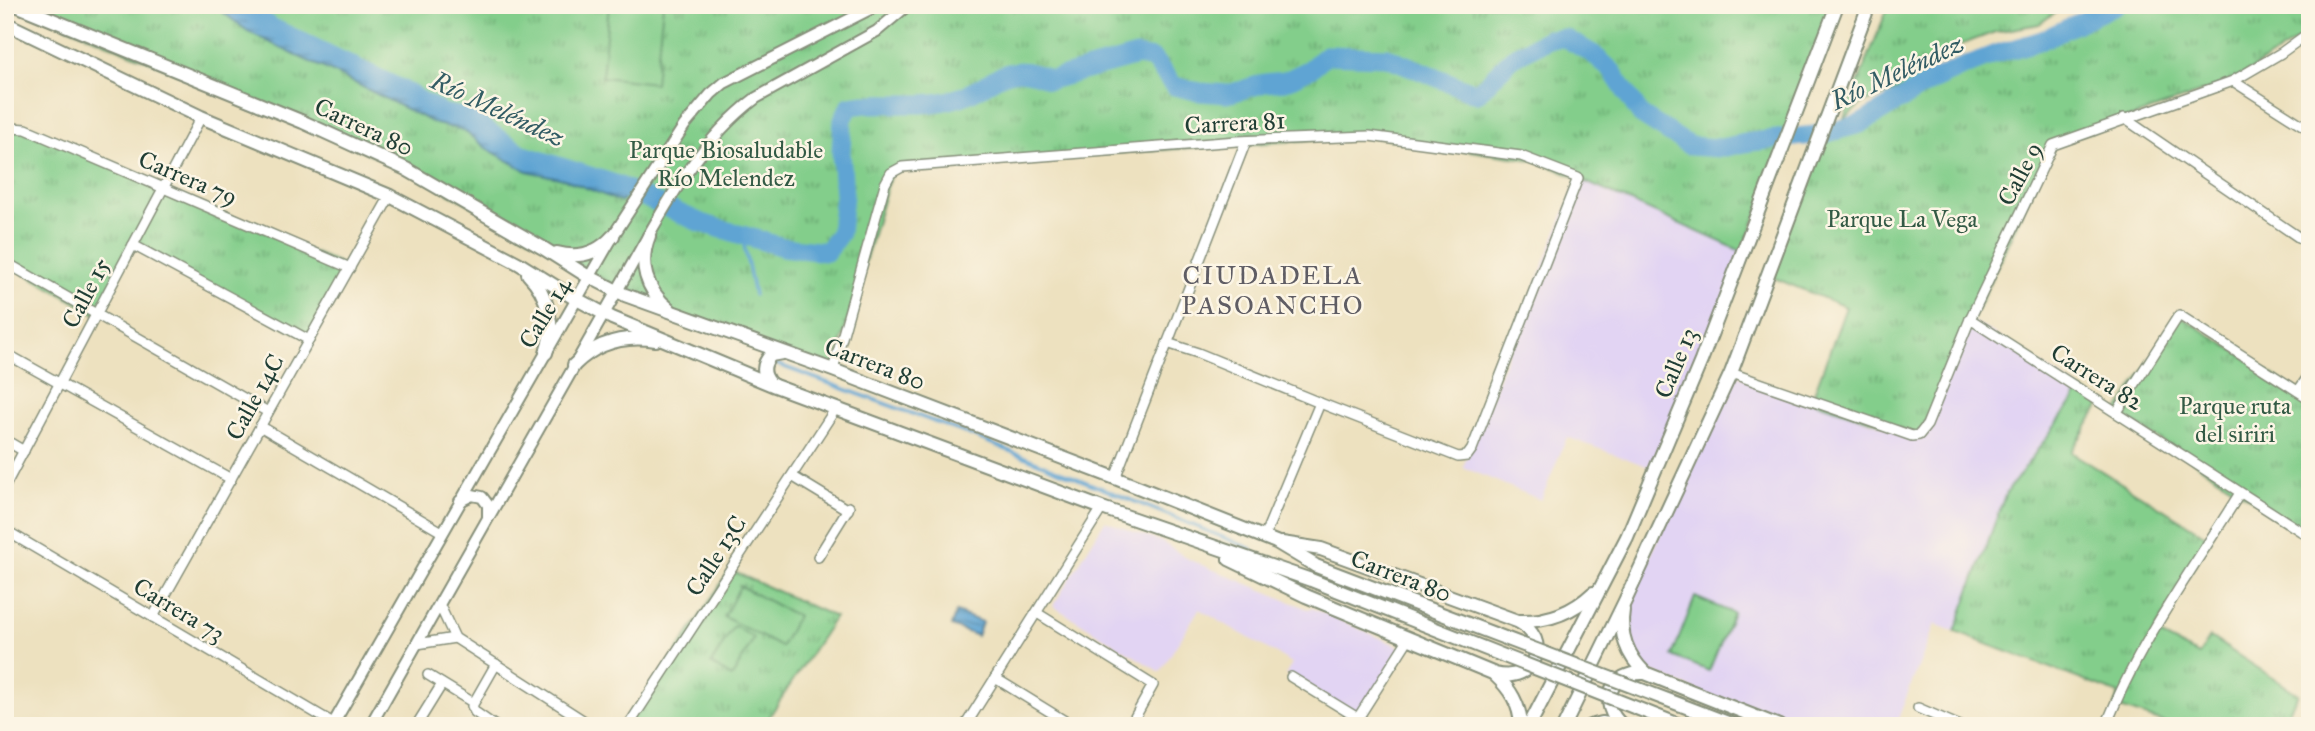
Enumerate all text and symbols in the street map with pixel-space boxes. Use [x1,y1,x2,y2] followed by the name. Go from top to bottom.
[1824,27,1969,117] water label: Río Meléndez
[425,64,570,154] water label: Río Meléndez
[310,91,418,163] street label: Carrera 80
[1184,105,1286,141] street label: Carrera 81
[629,135,823,193] park label: Parque Biosaludable Río Melendez
[1991,137,2049,211] street label: Calle 9
[134,144,242,212] street label: Carrera 79
[1826,204,1978,234] park label: Parque La Vega
[55,253,117,333] street label: Calle 15
[1181,259,1365,321] district label: CIUDADELA PASOANCHO
[512,272,578,354] street label: Calle 14
[1648,323,1704,403] street label: Calle 13
[820,331,930,397] street label: Carrera 80
[2045,337,2149,417] street label: Carrera 82
[219,349,291,445] street label: Calle 14C
[2179,391,2292,449] park label: Parque ruta del siriri
[679,510,753,602] street label: Calle 13C
[1346,543,1456,609] street label: Carrera 80
[128,571,230,649] street label: Carrera 73

